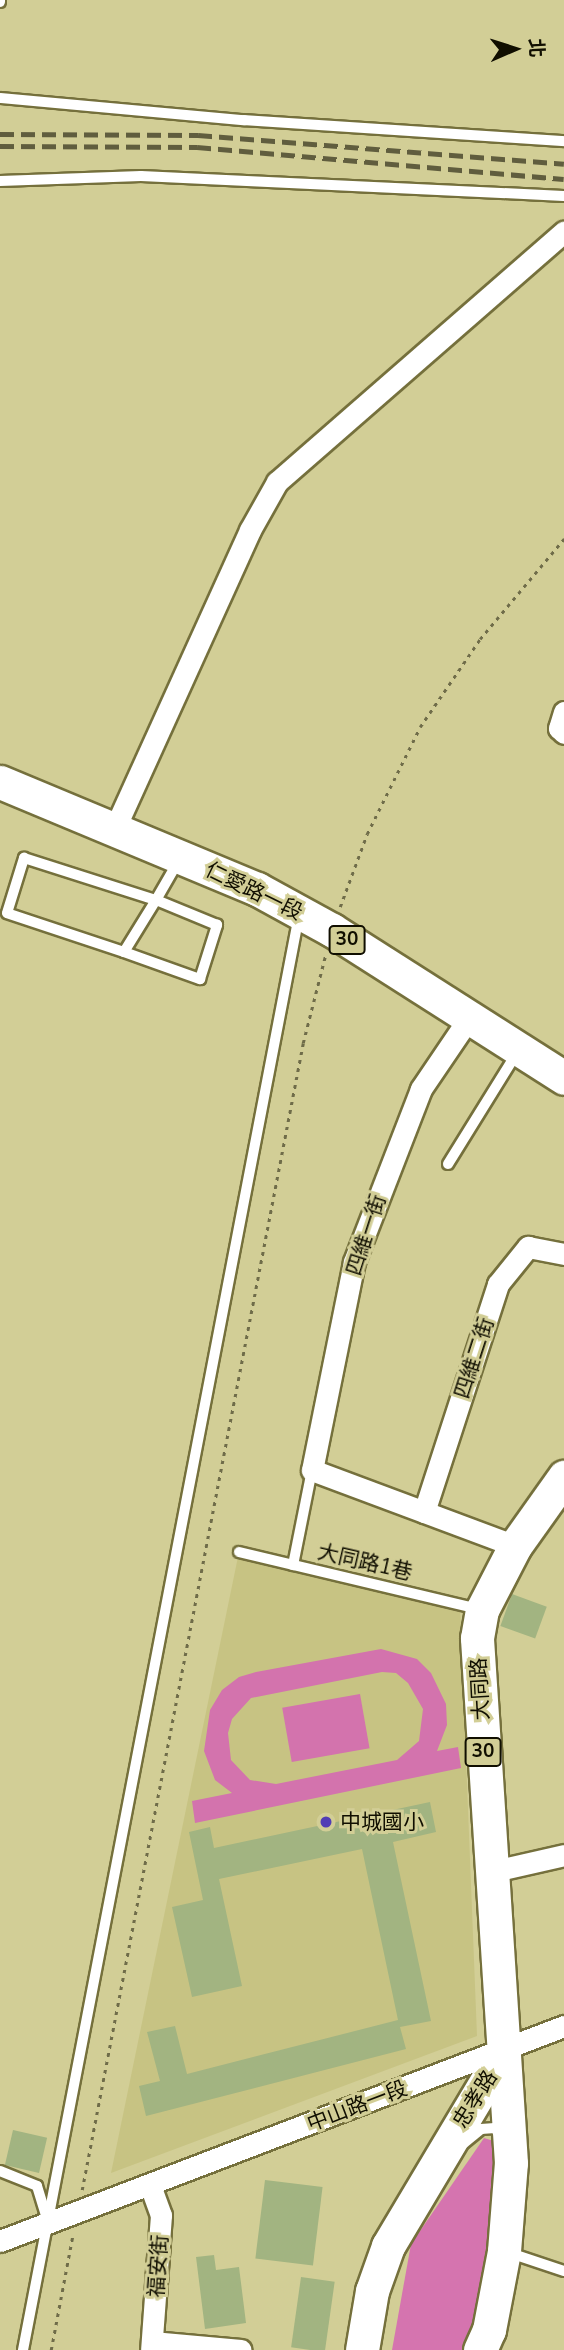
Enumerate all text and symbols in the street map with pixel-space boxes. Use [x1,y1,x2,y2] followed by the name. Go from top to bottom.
[480,14,550,84] north arrow
[522,38,549,58] text: 北
[201,857,307,925] street label: 仁愛路一段
[328,924,366,956] road number: 30
[341,1191,391,1279] street label: 四維一街
[449,1314,499,1402] street label: 四維二街
[315,1539,415,1585] street label: 大同路1巷
[466,1657,494,1721] street label: 大同路
[464,1736,502,1768] road number: 30
[340,1809,424,1835] place label: 中城國小
[318,1814,334,1830] marker: 中城國小
[448,2066,502,2132] street label: 忠孝路
[303,2075,411,2137] street label: 中山路一段
[143,2234,173,2298] street label: 福安街

